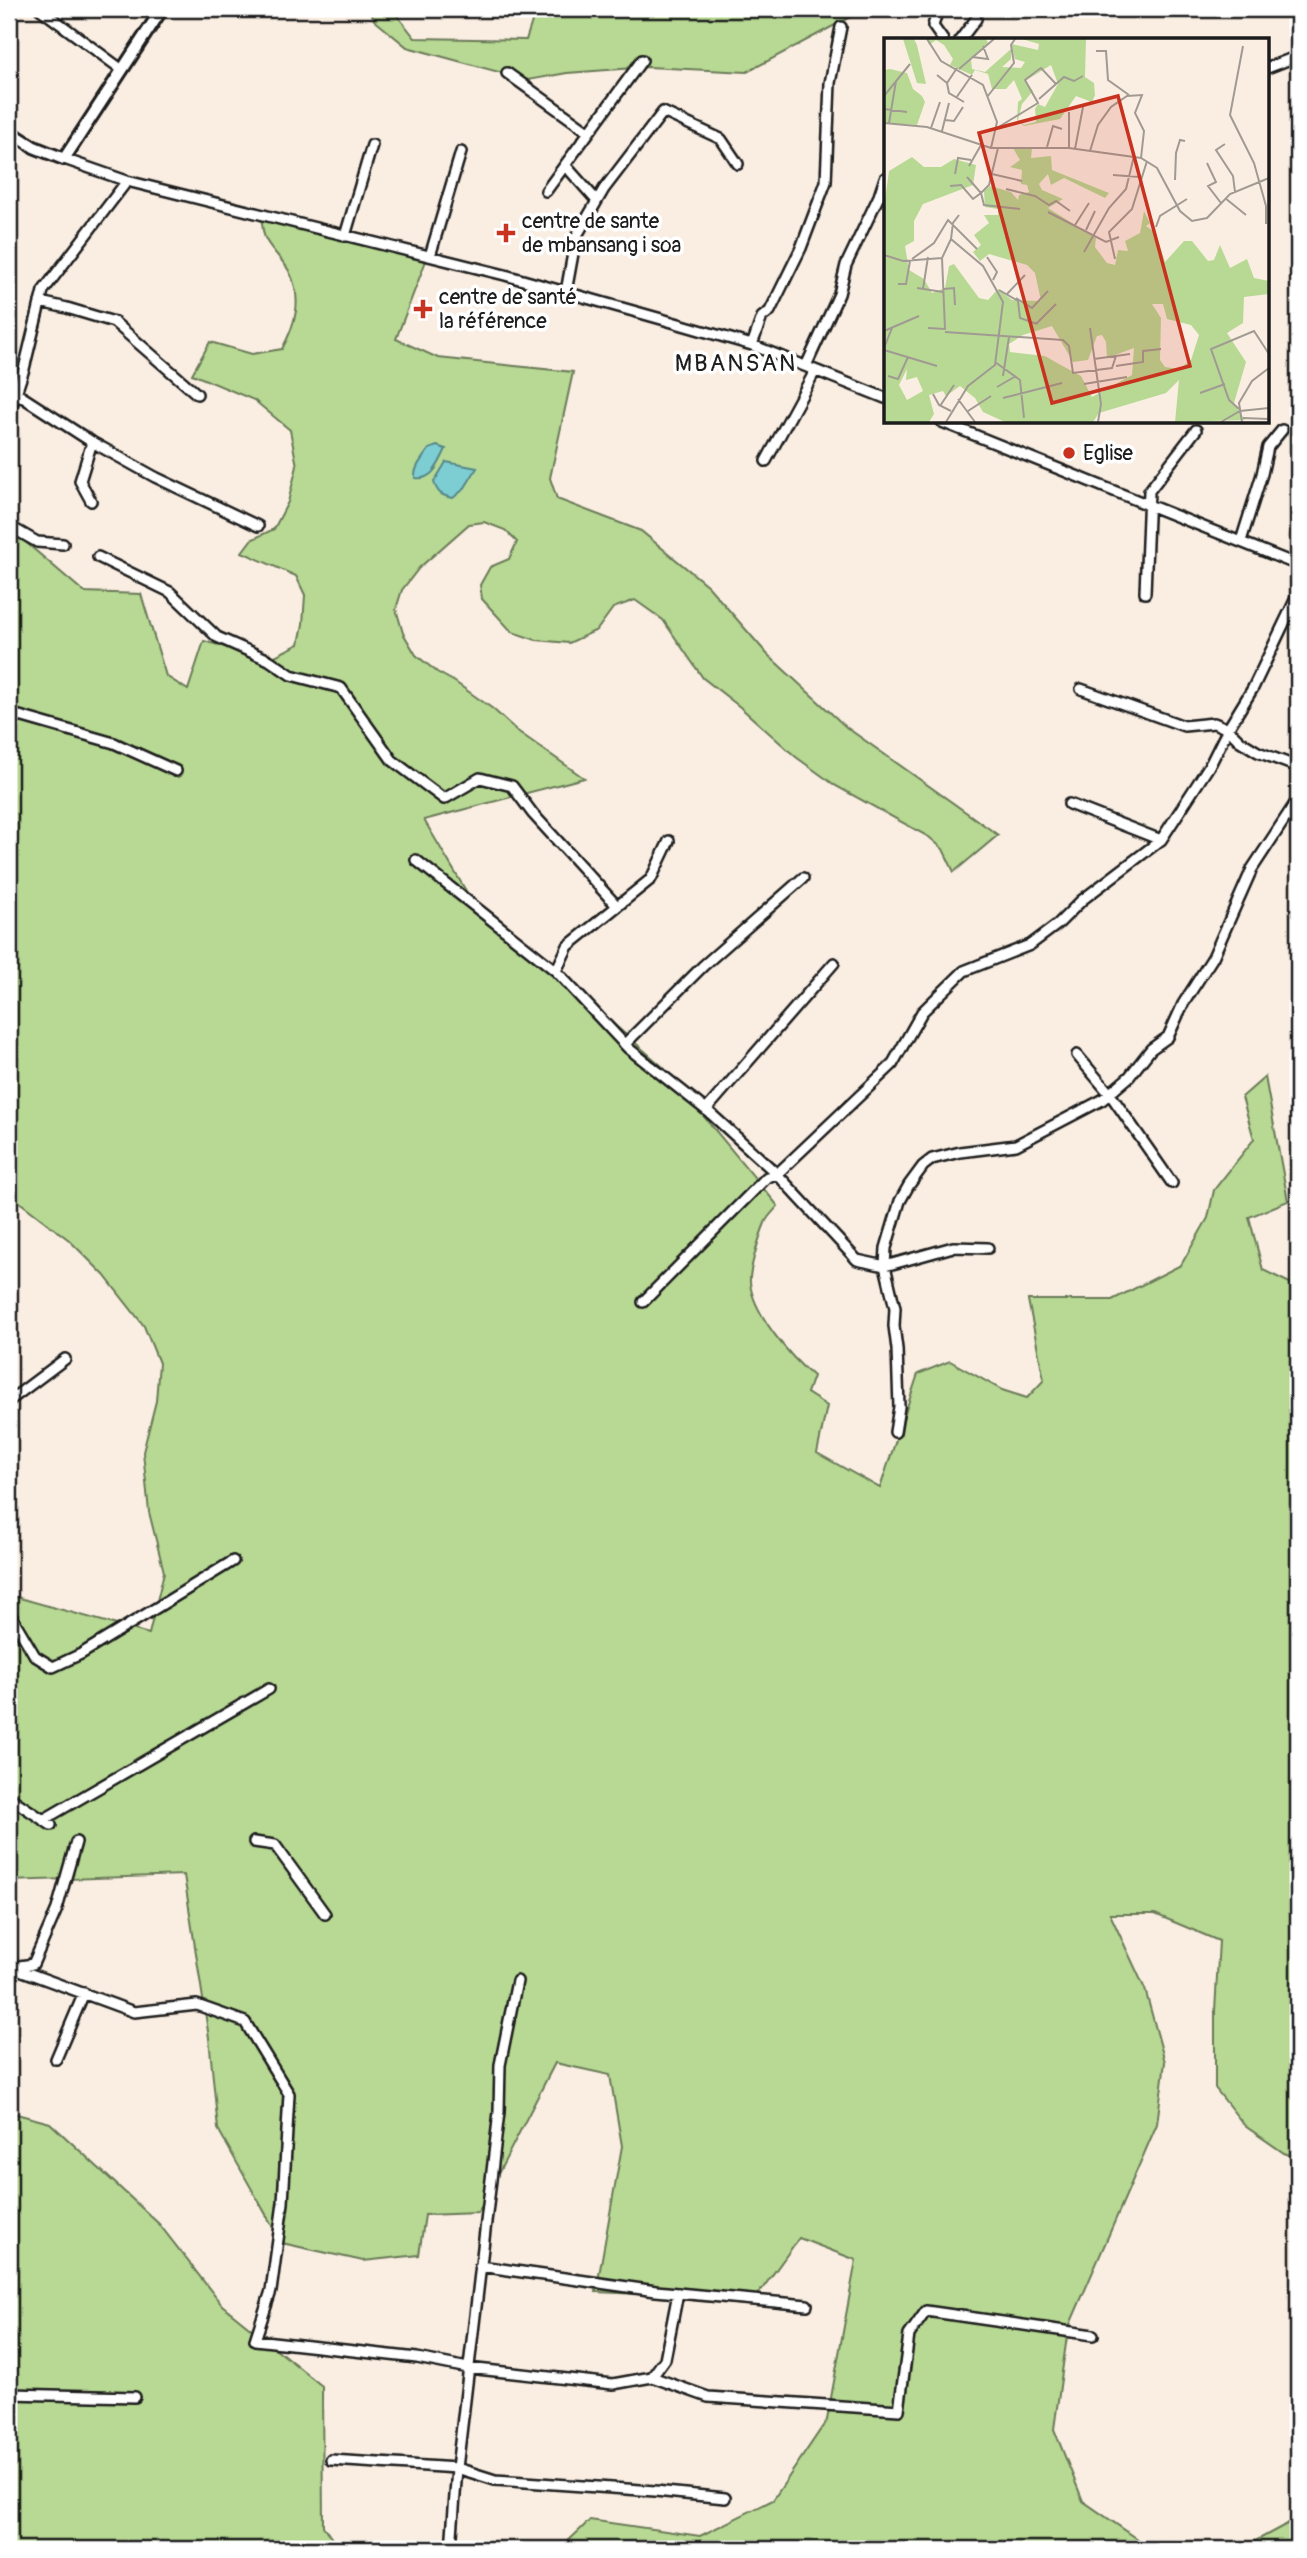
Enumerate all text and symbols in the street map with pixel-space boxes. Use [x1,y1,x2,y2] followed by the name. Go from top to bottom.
[884,38,1268,424] inset map
[522,208,681,259] place label: centre de sante de mbansang i soa
[496,223,516,243] marker: centre de sante de mbansang i soa
[439,284,577,335] place label: centre de santé la référence
[413,299,433,319] marker: centre de santé la référence
[675,349,797,378] district label: MBANSAN
[1083,440,1134,467] place label: Eglise
[1061,445,1077,461] marker: Eglise

